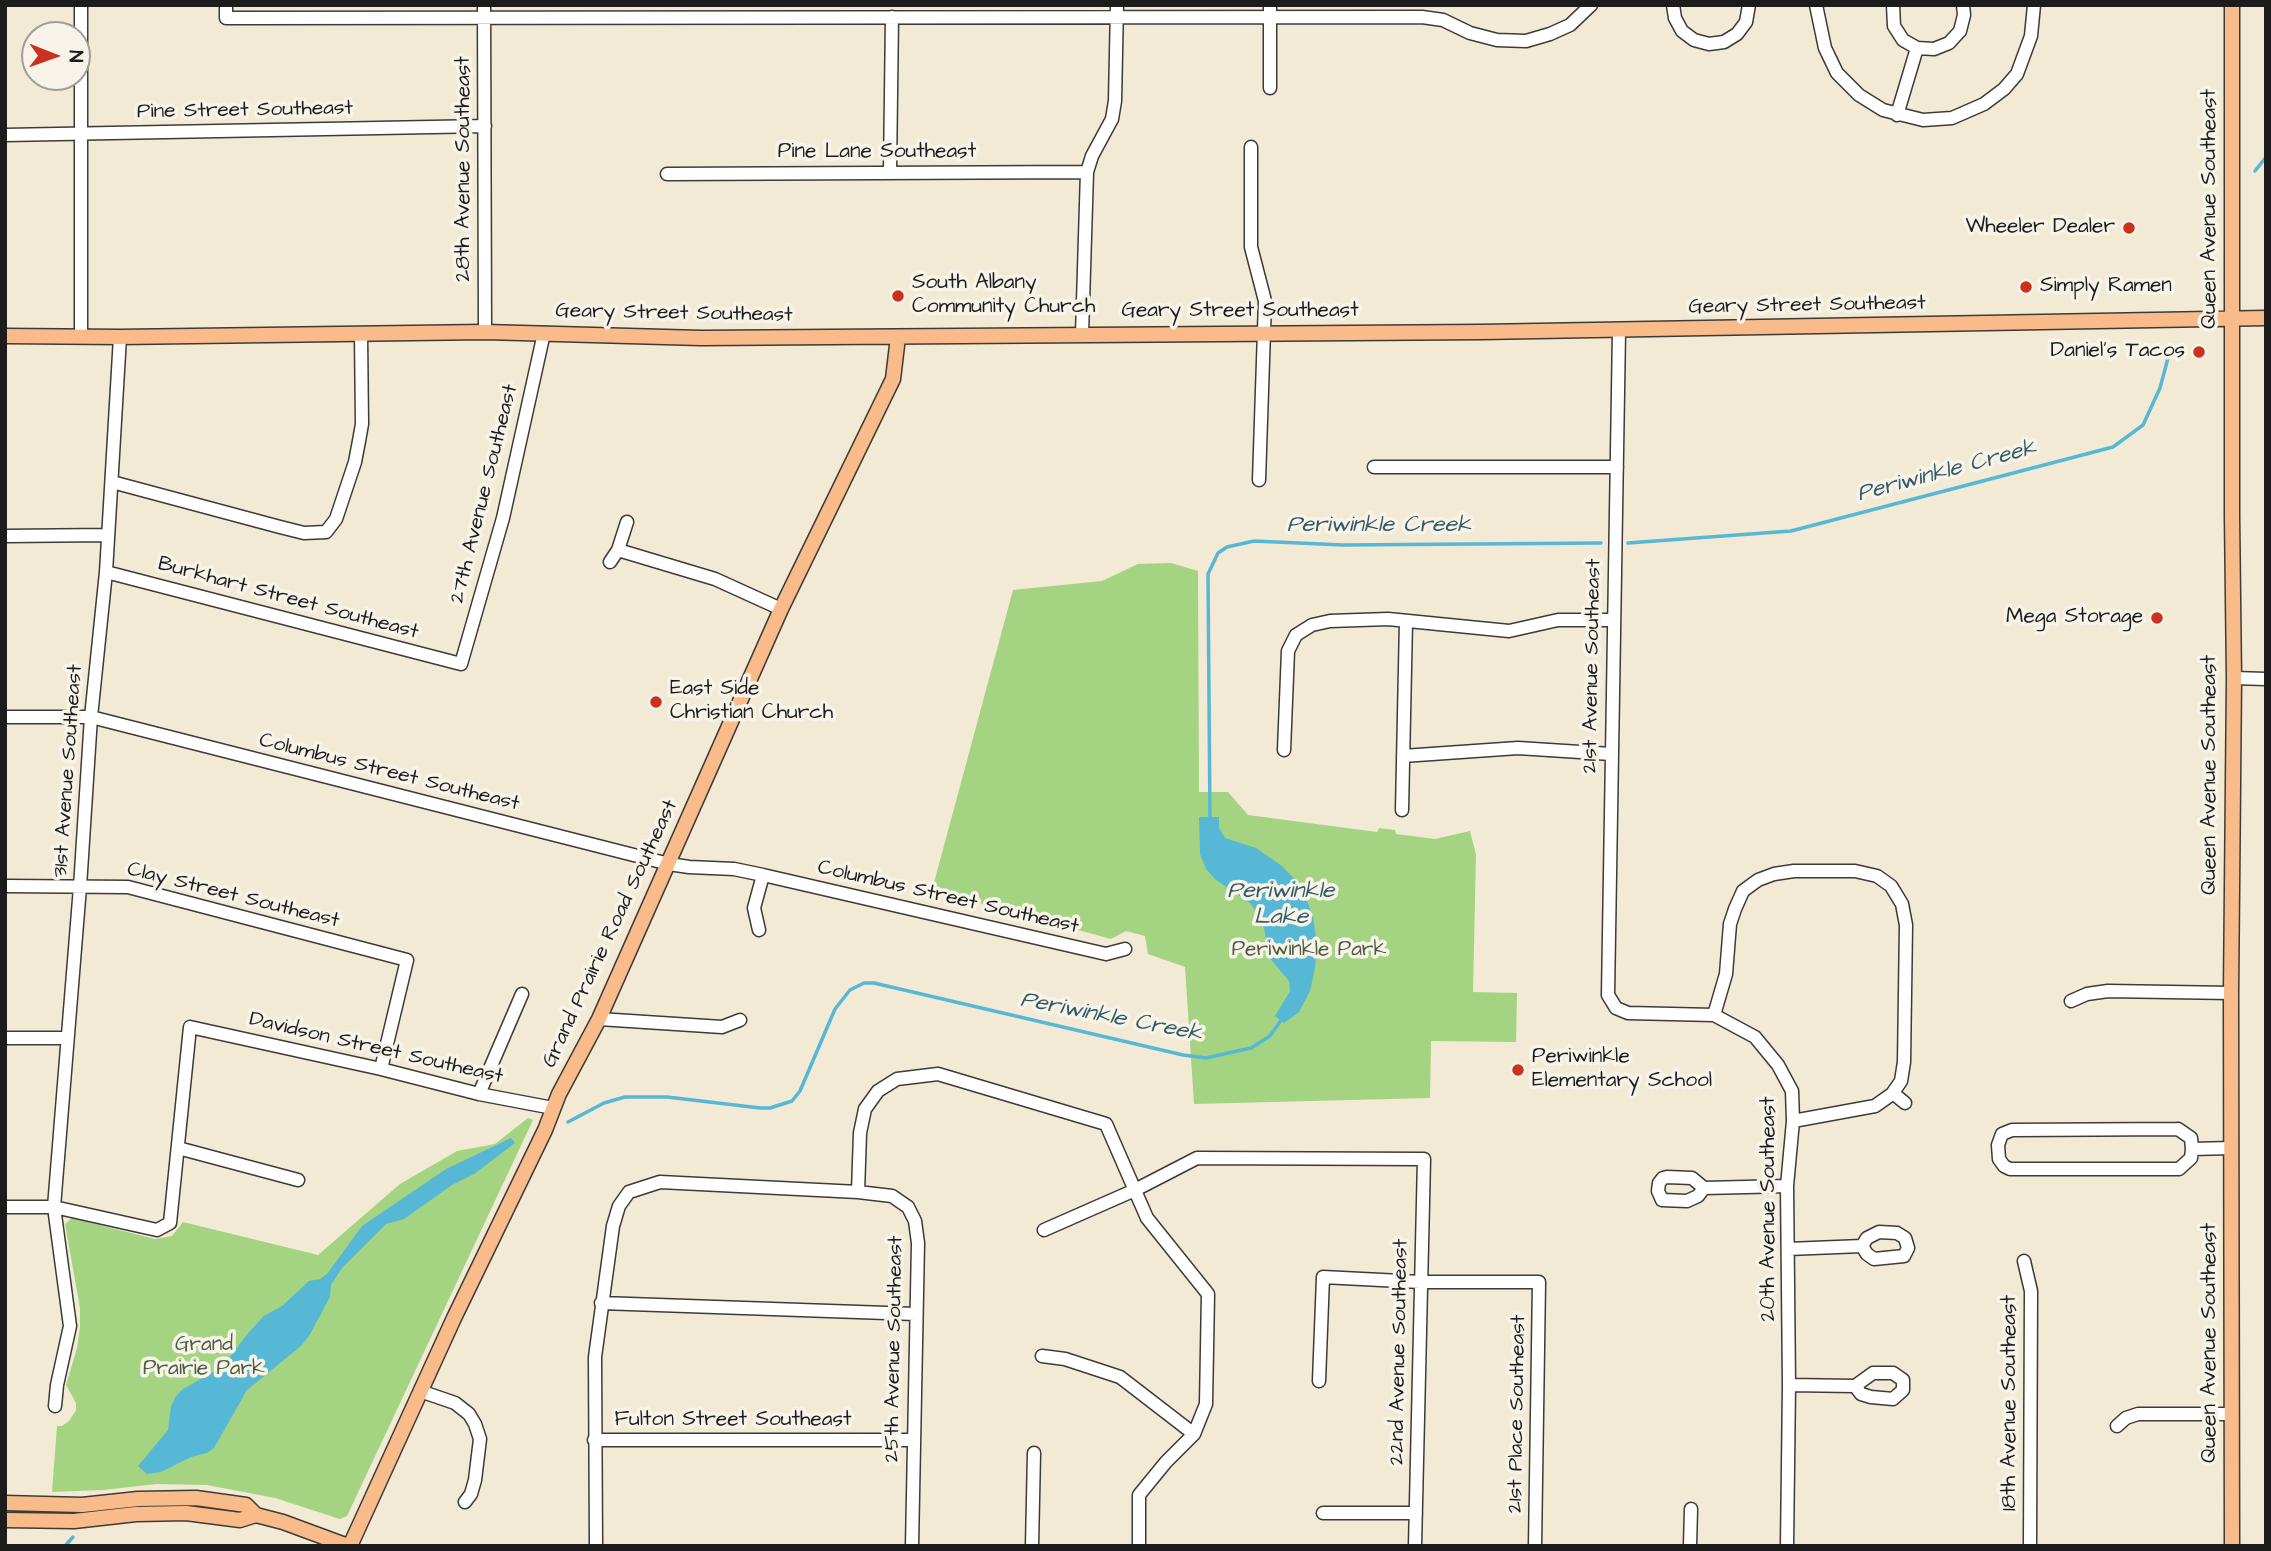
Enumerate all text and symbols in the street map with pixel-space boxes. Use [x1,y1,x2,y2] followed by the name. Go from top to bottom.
[21,21,91,91] north arrow
[62,50,89,63] text: N
[452,56,478,282] street label: 28th Avenue Southeast
[2198,89,2224,329] street label: Queen Avenue Southeast
[137,97,353,125] street label: Pine Street Southeast
[778,140,976,166] street label: Pine Lane Southeast
[1966,215,2115,241] place label: Wheeler Dealer
[2121,220,2137,236] marker: Wheeler Dealer
[912,271,1095,321] place label: South Albany Community Church
[2040,274,2172,300] place label: Simply Ramen
[2018,279,2034,295] marker: Simply Ramen
[890,288,906,304] marker: South Albany Community Church
[1688,291,1926,321] street label: Geary Street Southeast
[555,299,793,329] street label: Geary Street Southeast
[1121,299,1359,325] street label: Geary Street Southeast
[2051,339,2185,365] place label: Daniel's Tacos
[2191,344,2207,360] marker: Daniel's Tacos
[446,382,524,606] street label: 27th Avenue Southeast
[1854,435,2040,509] water label: Periwinkle Creek
[1287,512,1471,540] water label: Periwinkle Creek
[155,552,421,646] street label: Burkhart Street Southeast
[1579,558,1607,774] street label: 21st Avenue Southeast
[2006,605,2143,631] place label: Mega Storage
[2149,610,2165,626] marker: Mega Storage
[2198,655,2224,895] street label: Queen Avenue Southeast
[49,664,89,878] street label: 31st Avenue Southeast
[670,677,833,727] place label: East Side Christian Church
[648,694,664,710] marker: East Side Christian Church
[256,728,522,818] street label: Columbus Street Southeast
[538,796,684,1072] street label: Grand Prairie Road Southeast
[815,856,1081,940] street label: Columbus Street Southeast
[124,857,342,935] street label: Clay Street Southeast
[1227,878,1335,932] water label: Periwinkle Lake
[1232,938,1386,964] park label: Periwinkle Park
[1018,987,1204,1049] water label: Periwinkle Creek
[247,1008,505,1090] street label: Davidson Street Southeast
[1532,1045,1712,1095] place label: Periwinkle Elementary School
[1510,1062,1526,1078] marker: Periwinkle Elementary School
[1757,1096,1783,1322] street label: 20th Avenue Southeast
[2198,1223,2224,1463] street label: Queen Avenue Southeast
[880,1235,910,1463] street label: 25th Avenue Southeast
[1385,1239,1415,1465] street label: 22nd Avenue Southeast
[1998,1295,2024,1511] street label: 18th Avenue Southeast
[1504,1315,1532,1513] street label: 21st Place Southeast
[143,1333,265,1383] park label: Grand Prairie Park
[615,1408,851,1434] street label: Fulton Street Southeast

